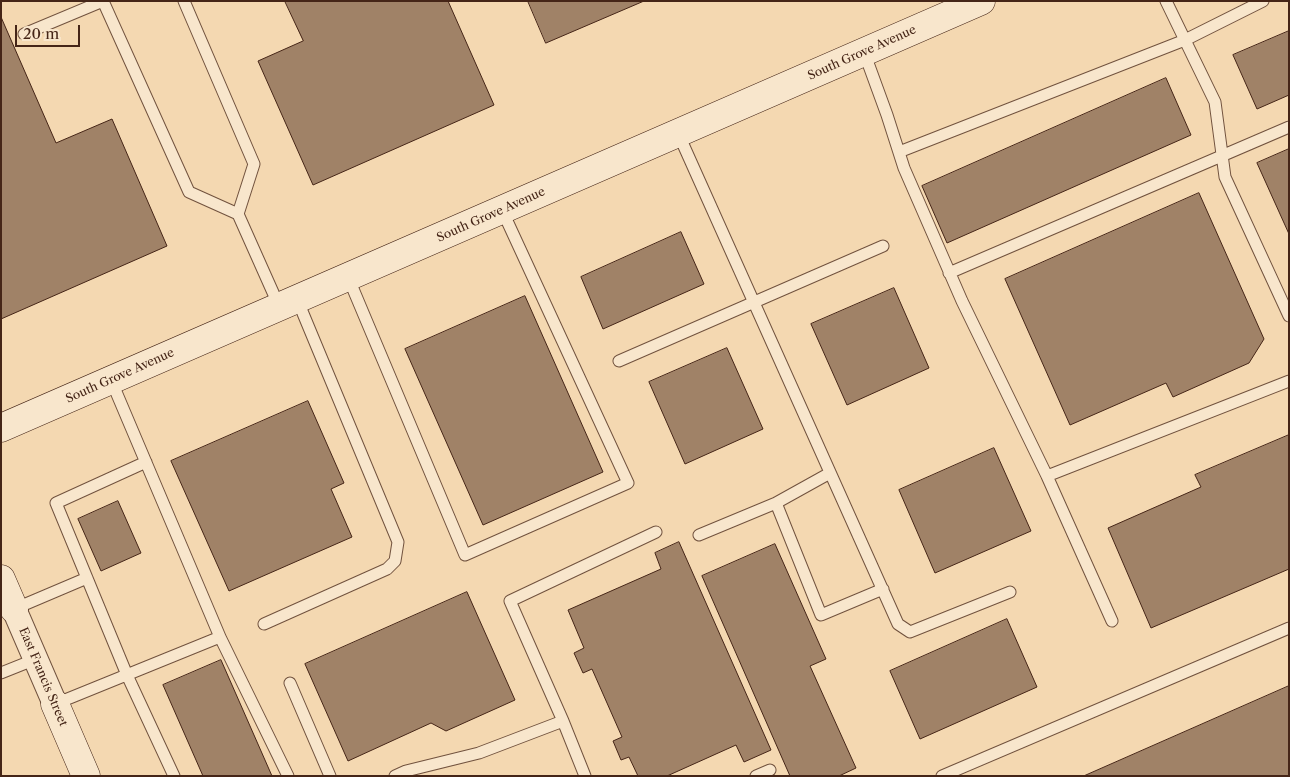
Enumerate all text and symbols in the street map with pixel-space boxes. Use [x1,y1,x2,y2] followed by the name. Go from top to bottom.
[18,15,82,47] scale bar
[806,23,918,83] street label: South Grove Avenue
[23,24,59,43] text: 20 m
[435,185,547,245] street label: South Grove Avenue
[64,346,176,406] street label: South Grove Avenue
[16,625,70,729] street label: East Francis Street

